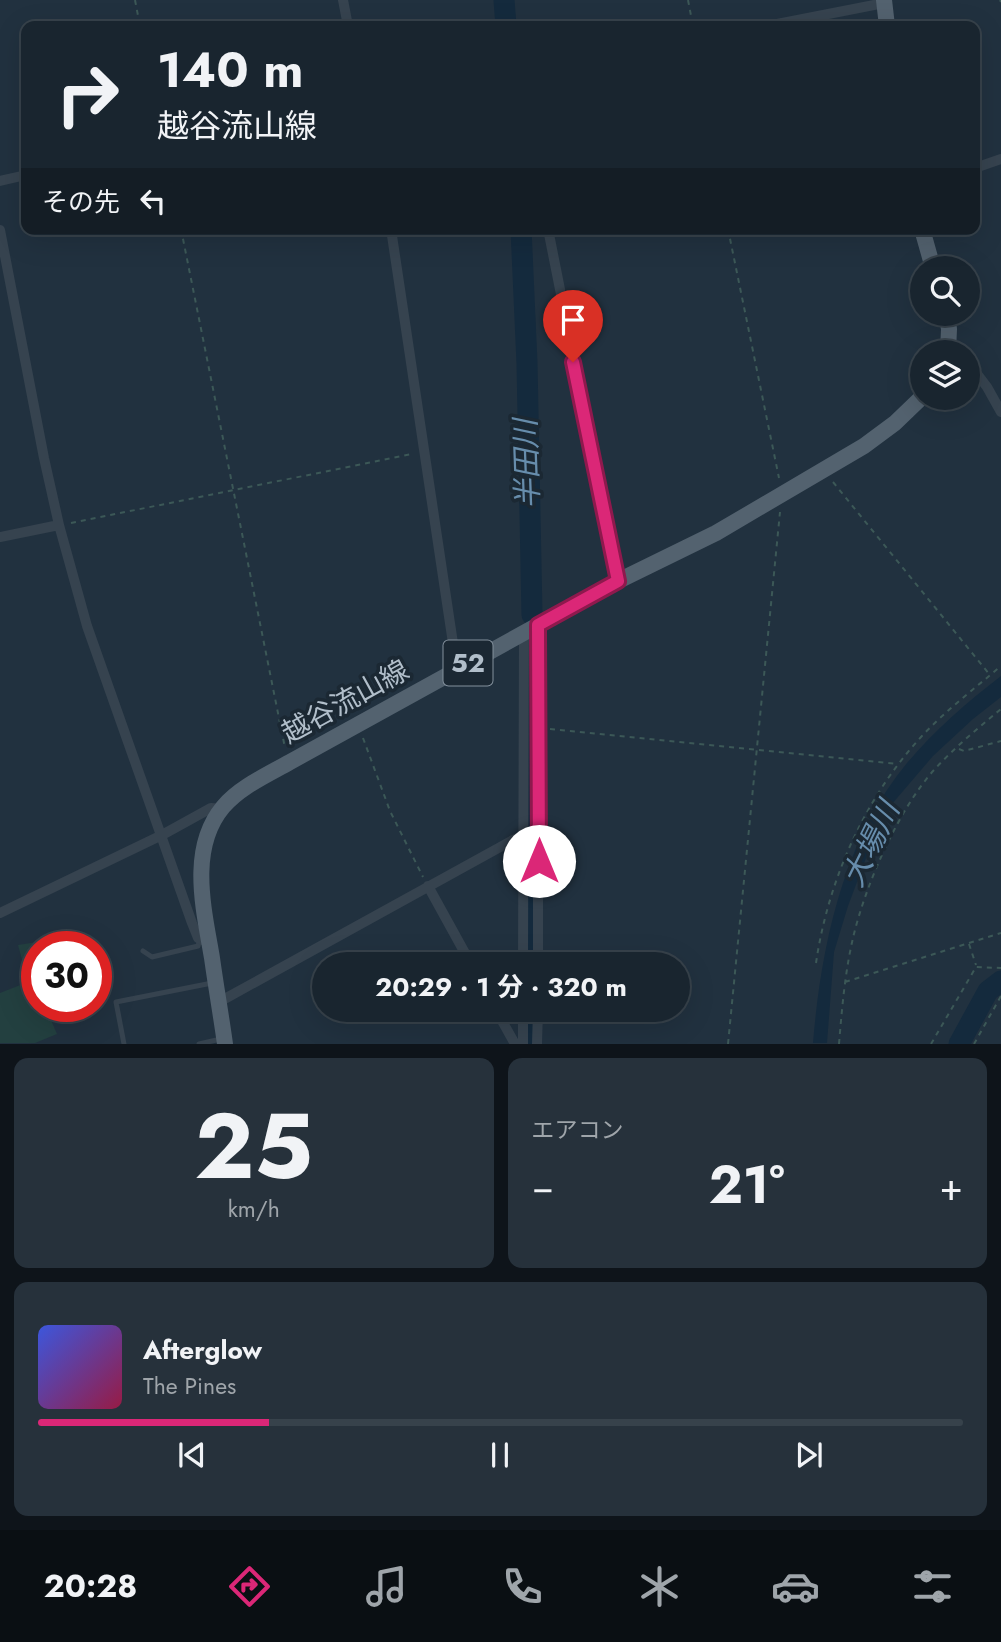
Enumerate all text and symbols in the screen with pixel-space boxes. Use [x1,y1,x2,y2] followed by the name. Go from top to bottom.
[157,35,303,105] text: 140 m
[42,49,133,140] icon: right
[157,103,317,149] text: 越谷流山線
[134,182,172,220] icon: left
[42,183,120,221] text: その先
[910,256,980,410] map controls
[910,256,980,326] button: search
[543,290,603,362] pin
[554,301,592,339] icon: arrive
[910,340,980,410] button: layers
[503,415,550,510] water label: 半田川
[444,640,492,685] road number: 52
[274,650,416,753] street label: 越谷流山線
[831,791,911,894] water label: 大場川
[502,824,576,898] position arrow
[21,931,112,1022] speed limit sign: 30
[375,968,627,1006] text: 20:29 · 1 分 · 320 m
[195,1081,313,1212] text: 25
[532,1113,624,1147] text: エアコン
[709,1147,785,1223] text: 21°
[532,1159,554,1214] text: −
[940,1159,963,1214] text: +
[228,1192,280,1226] text: km/h
[143,1331,262,1369] text: Afterglow
[143,1369,236,1403] text: The Pines
[173,1436,211,1474] icon: previous
[481,1436,519,1474] icon: pause
[790,1436,828,1474] icon: next
[225,1562,274,1611] icon: directions
[362,1562,411,1611] icon: music
[498,1562,547,1611] icon: phone
[635,1562,684,1611] icon: climate
[771,1562,820,1611] icon: car
[908,1562,957,1611] icon: filters
[44,1563,137,1609] text: 20:28

